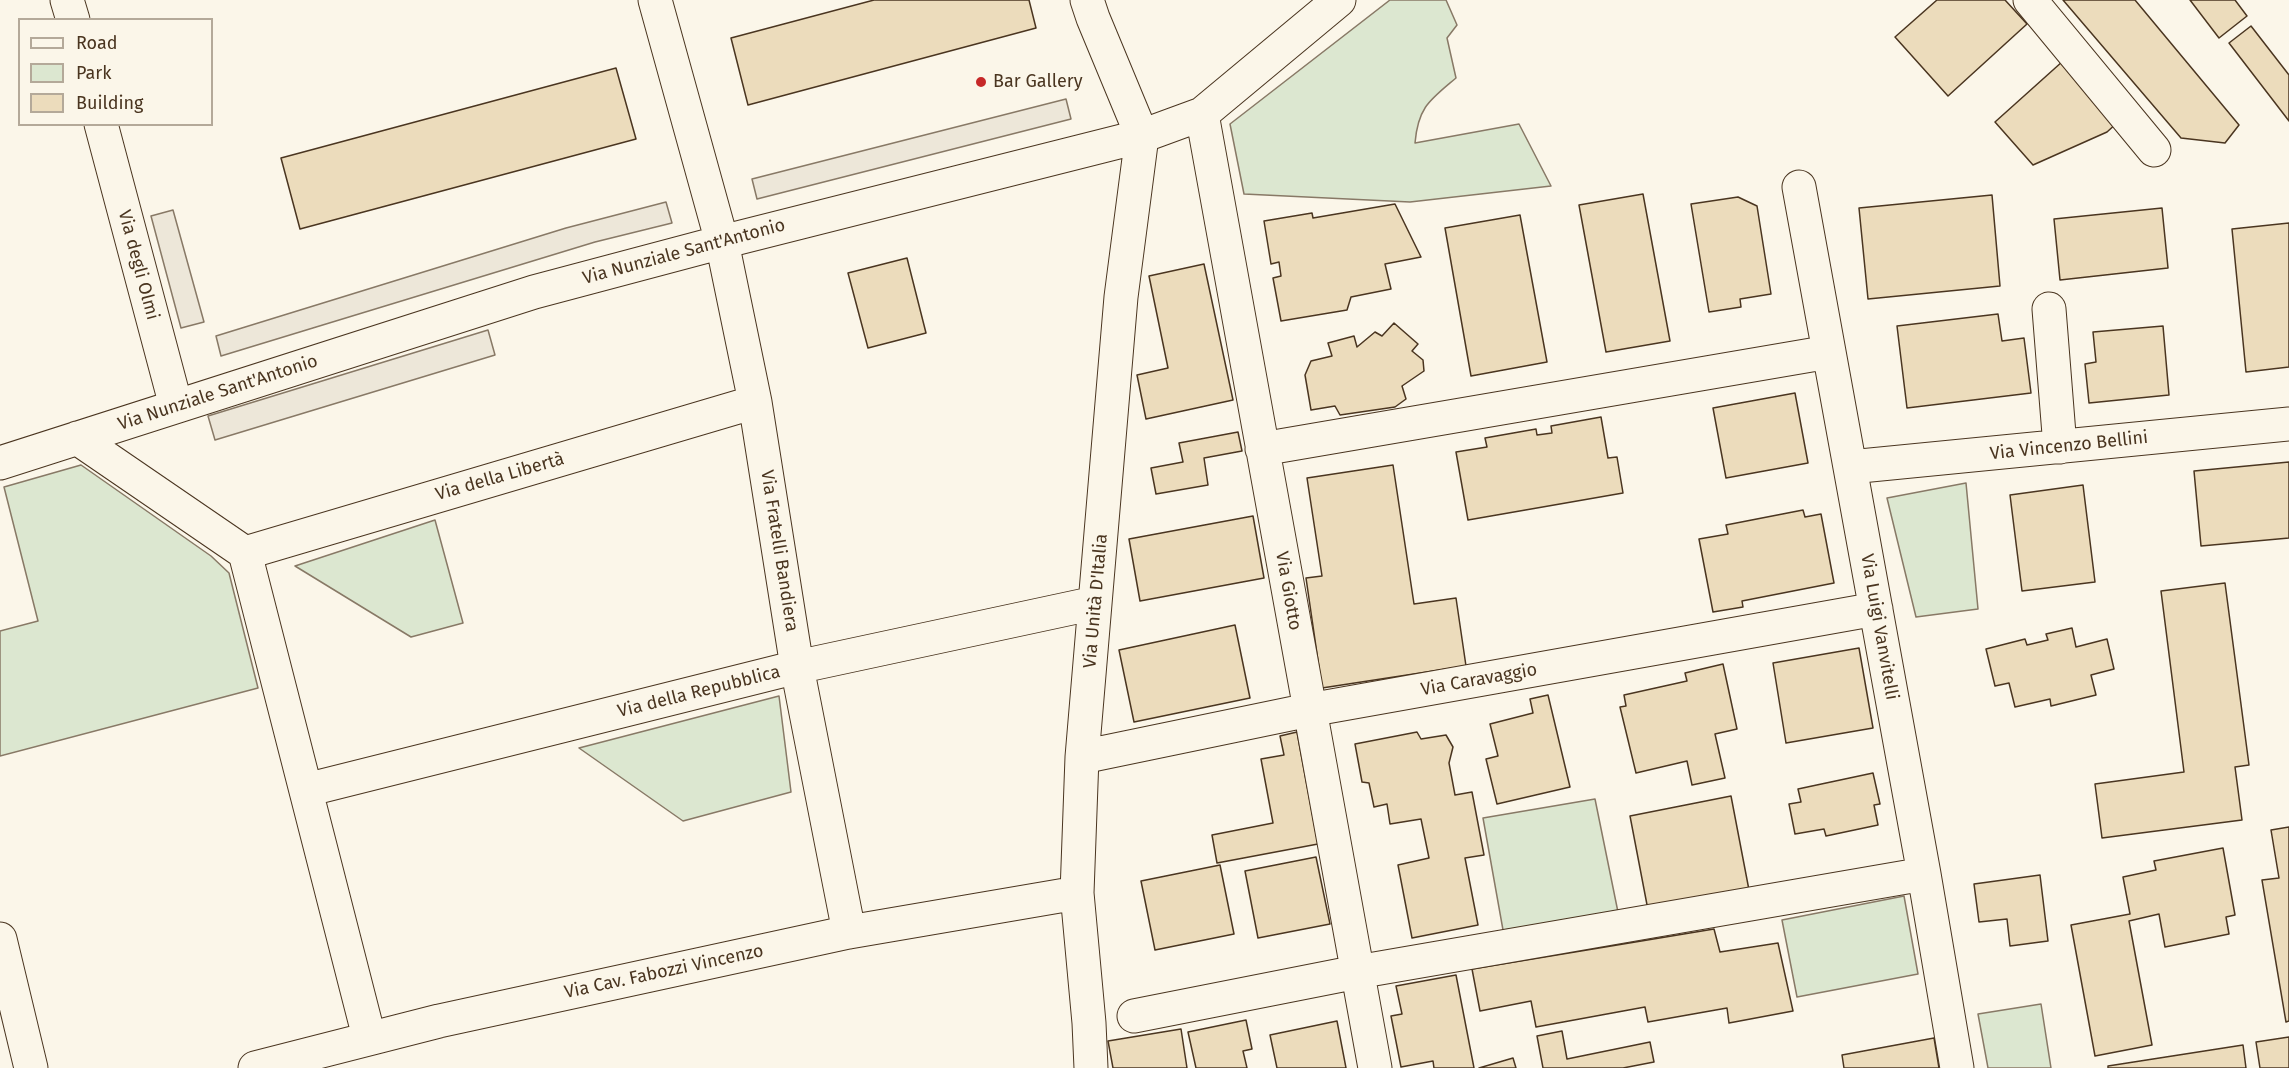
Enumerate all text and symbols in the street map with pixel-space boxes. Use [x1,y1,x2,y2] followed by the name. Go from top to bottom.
[18,18,213,126] legend
[76,32,118,54] text: Road
[76,62,111,84] text: Park
[993,71,1082,93] place label: Bar Gallery
[974,75,988,89] marker: Bar Gallery
[76,92,143,114] text: Building
[113,208,163,322] street label: Via degli Olmi
[580,215,788,289] street label: Via Nunziale Sant'Antonio
[115,350,321,436] street label: Via Nunziale Sant'Antonio
[1989,427,2149,465] street label: Via Vincenzo Bellini
[433,448,567,506] street label: Via della Libertà
[756,469,802,633] street label: Via Fratelli Bandiera
[1079,533,1113,669] street label: Via Unità D'Italia
[1270,550,1306,632] street label: Via Giotto
[1855,552,1903,702] street label: Via Luigi Vanvitelli
[1419,659,1539,701] street label: Via Caravaggio
[615,661,783,723] street label: Via della Repubblica
[562,940,766,1004] street label: Via Cav. Fabozzi Vincenzo

